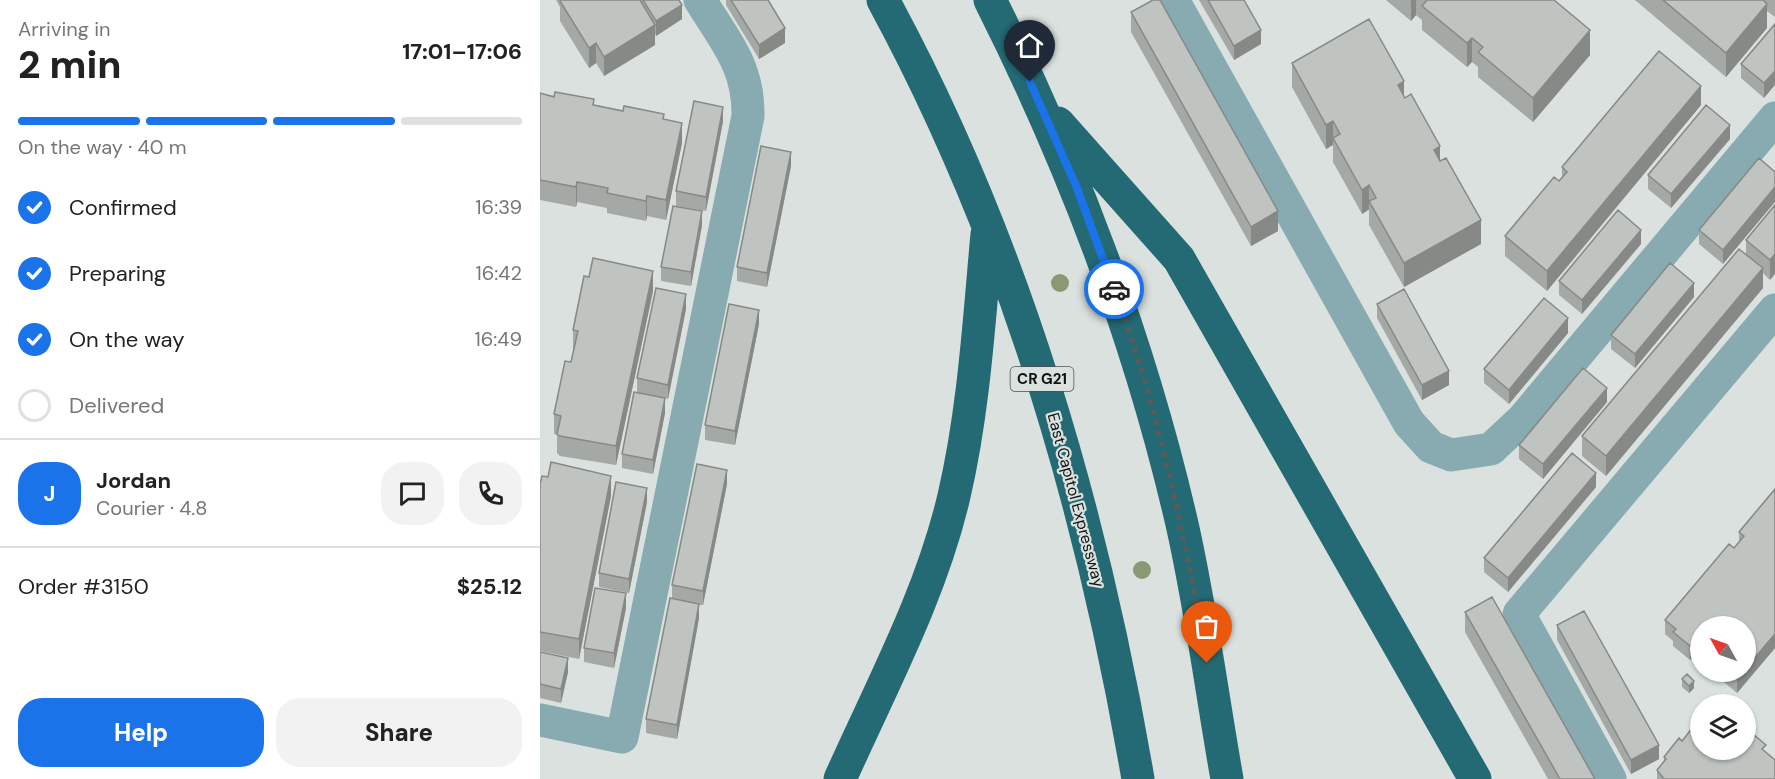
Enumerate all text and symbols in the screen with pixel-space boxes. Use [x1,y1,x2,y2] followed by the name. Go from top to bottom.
[18,16,110,42] text: Arriving in
[1004,20,1055,82] pin
[1013,29,1046,62] icon: home
[402,37,522,66] text: 17:01–17:06
[18,39,122,90] text: 2 min
[18,134,186,160] text: On the way · 40 m
[18,191,51,224] icon: check
[69,193,177,222] text: Confirmed
[475,194,522,220] text: 16:39
[18,257,51,290] icon: check
[69,259,166,288] text: Preparing
[1084,259,1144,319] courier
[476,260,522,286] text: 16:42
[1098,273,1131,306] icon: car
[18,323,51,356] icon: check
[69,325,184,354] text: On the way
[474,326,522,352] text: 16:49
[1010,367,1074,391] road number: CR G21
[69,391,164,420] text: Delivered
[1043,410,1109,590] street label: East Capitol Expressway
[381,462,444,525] button: chat
[459,462,522,525] button: phone
[96,466,171,495] text: Jordan
[44,479,55,508] text: J
[96,495,207,521] text: Courier · 4.8
[18,572,149,601] text: Order #3150
[457,572,522,601] text: $25.12
[1181,601,1232,663] pin
[1190,610,1223,643] icon: bag
[1690,616,1756,682] north arrow
[1690,616,1756,760] map controls
[1690,694,1756,760] button: layers
[18,698,264,767] button: Help
[276,698,522,767] button: Share

